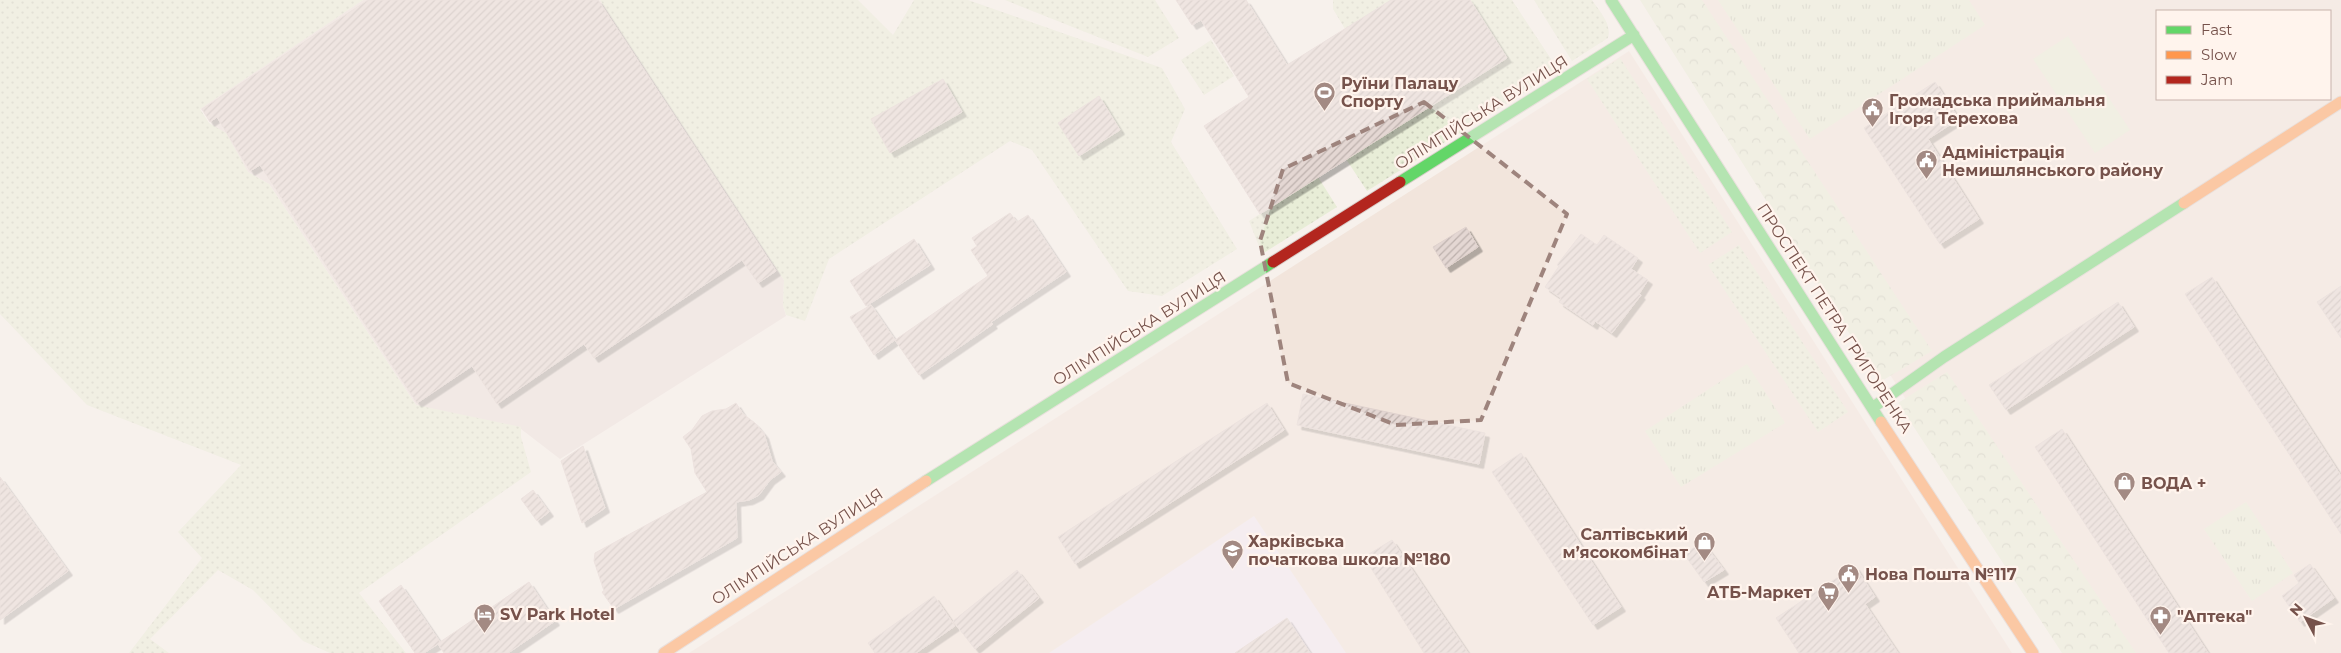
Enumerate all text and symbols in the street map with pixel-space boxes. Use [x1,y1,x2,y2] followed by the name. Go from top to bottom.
[2156,10,2331,100] legend
[2201,20,2232,39] text: Fast
[2201,45,2237,64] text: Slow
[1391,51,1571,174] street label: ОЛІМПІЙСЬКА ВУЛИЦЯ
[2200,70,2233,89] text: Jam
[1341,74,1458,111] place label: Руїни Палацу Спорту
[1313,80,1337,111] sports icon: Руїни Палацу Спорту
[1889,91,2105,128] place label: Громадська приймальня Ігоря Терехова
[1861,97,1885,128] public building icon: Громадська приймальня Ігоря Терехова
[1942,143,2163,180] place label: Адміністрація Немишлянського району
[1914,149,1938,180] public building icon: Адміністрація Немишлянського району
[1753,200,1916,437] street label: ПРОСПЕКТ ПЕТРА ГРИГОРЕНКА
[1049,267,1229,390] street label: ОЛІМПІЙСЬКА ВУЛИЦЯ
[2113,471,2137,502] shop icon: ВОДА +
[2141,474,2206,493] place label: ВОДА +
[708,484,886,609] street label: ОЛІМПІЙСЬКА ВУЛИЦЯ
[1562,525,1688,562] place label: Салтівський мʼясокомбінат
[1692,531,1716,562] shop icon: Салтівський мʼясокомбінат
[1248,532,1451,569] place label: Харківська початкова школа №180
[1220,538,1244,569] school or university icon: Харківська початкова школа №180
[1837,562,1861,593] public building icon: Нова Пошта №117
[1865,565,2017,584] place label: Нова Пошта №117
[1816,580,1840,611] supermarket icon: АТБ-Маркет
[1707,583,1812,602] place label: АТБ-Маркет
[2281,593,2331,643] north arrow
[2286,599,2307,620] text: N
[472,602,496,633] hotel icon: SV Park Hotel
[2149,604,2173,635] pharmacy icon: "Аптека"
[500,605,615,624] place label: SV Park Hotel
[2177,607,2252,626] place label: "Аптека"

